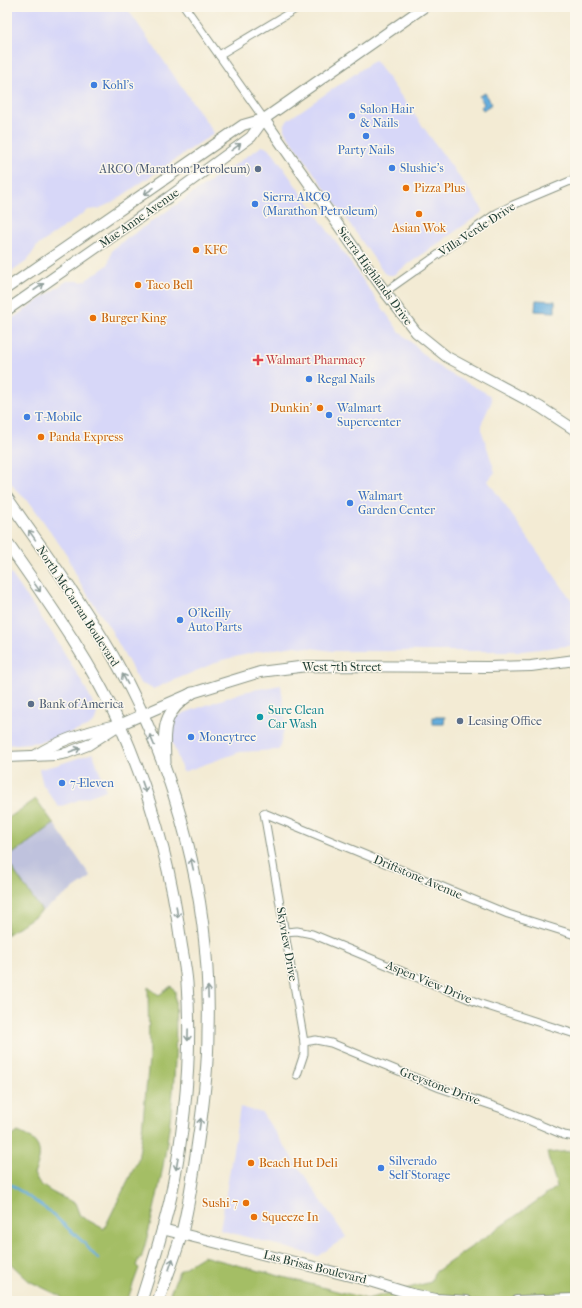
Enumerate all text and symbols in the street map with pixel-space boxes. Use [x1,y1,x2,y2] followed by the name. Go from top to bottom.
[102,78,134,92] place label: Kohl's
[89,80,99,90] marker: Kohl's
[360,102,415,130] place label: Salon Hair & Nails
[347,111,357,121] marker: Salon Hair & Nails
[361,131,371,141] marker: Party Nails
[231,143,242,151] one-way arrow
[338,143,395,157] place label: Party Nails
[400,161,444,175] place label: Slushie's
[98,162,250,176] place label: ARCO (Marathon Petroleum)
[387,163,397,173] marker: Slushie's
[253,164,263,174] marker: ARCO (Marathon Petroleum)
[414,181,466,195] place label: Pizza Plus
[401,183,411,193] marker: Pizza Plus
[97,185,182,251] street label: Mae Anne Avenue
[143,187,154,195] one-way arrow
[263,190,378,218] place label: Sierra ARCO (Marathon Petroleum)
[250,199,260,209] marker: Sierra ARCO (Marathon Petroleum)
[435,199,518,260] street label: Villa Verde Drive
[414,209,424,219] marker: Asian Wok
[391,221,447,235] place label: Asian Wok
[334,224,416,328] street label: Sierra Highlands Drive
[204,243,227,257] place label: KFC
[191,245,201,255] marker: KFC
[146,278,194,292] place label: Taco Bell
[133,280,143,290] marker: Taco Bell
[33,283,44,291] one-way arrow
[101,311,167,325] place label: Burger King
[88,313,98,323] marker: Burger King
[265,353,366,367] place label: Walmart Pharmacy
[253,355,263,365] marker: Walmart Pharmacy
[317,372,376,386] place label: Regal Nails
[304,374,314,384] marker: Regal Nails
[270,401,312,415] place label: Dunkin'
[336,401,402,429] place label: Walmart Supercenter
[315,403,325,413] marker: Dunkin'
[35,410,82,424] place label: T-Mobile
[324,410,334,420] marker: Walmart Supercenter
[22,412,32,422] marker: T-Mobile
[49,430,124,444] place label: Panda Express
[36,432,46,442] marker: Panda Express
[357,489,436,517] place label: Walmart Garden Center
[345,498,355,508] marker: Walmart Garden Center
[28,529,36,540] one-way arrow
[34,543,123,669] street label: North McCarran Boulevard
[33,581,41,592] one-way arrow
[187,606,242,634] place label: O'Reilly Auto Parts
[175,615,185,625] marker: O'Reilly Auto Parts
[301,660,382,674] street label: West 7th Street
[120,673,128,685] one-way arrow
[39,697,124,711] place label: Bank of America
[26,699,36,709] marker: Bank of America
[268,703,324,731] place label: Sure Clean Car Wash
[255,712,265,722] marker: Sure Clean Car Wash
[468,714,542,728] place label: Leasing Office
[455,716,465,726] marker: Leasing Office
[199,730,256,744] place label: Moneytree
[186,732,196,742] marker: Moneytree
[148,734,156,746] one-way arrow
[68,746,80,754] one-way arrow
[70,776,114,790] place label: 7-Eleven
[57,778,67,788] marker: 7-Eleven
[141,780,149,792] one-way arrow
[372,852,464,902] street label: Driftstone Avenue
[187,857,195,870] one-way arrow
[173,906,181,919] one-way arrow
[274,906,300,982] street label: Skyview Drive
[383,957,474,1006] street label: Aspen View Drive
[204,986,212,999] one-way arrow
[184,1028,191,1041] one-way arrow
[398,1064,482,1108] street label: Greystone Drive
[196,1118,204,1131] one-way arrow
[389,1154,450,1182] place label: Silverado Self Storage
[259,1156,338,1170] place label: Beach Hut Deli
[172,1157,180,1170] one-way arrow
[246,1158,256,1168] marker: Beach Hut Deli
[376,1163,386,1173] marker: Silverado Self Storage
[202,1196,238,1210] place label: Sushi 7
[241,1198,251,1208] marker: Sushi 7
[262,1210,319,1224] place label: Squeeze In
[249,1212,259,1222] marker: Squeeze In
[262,1247,368,1287] street label: Las Brisas Boulevard
[168,1258,175,1271] one-way arrow

